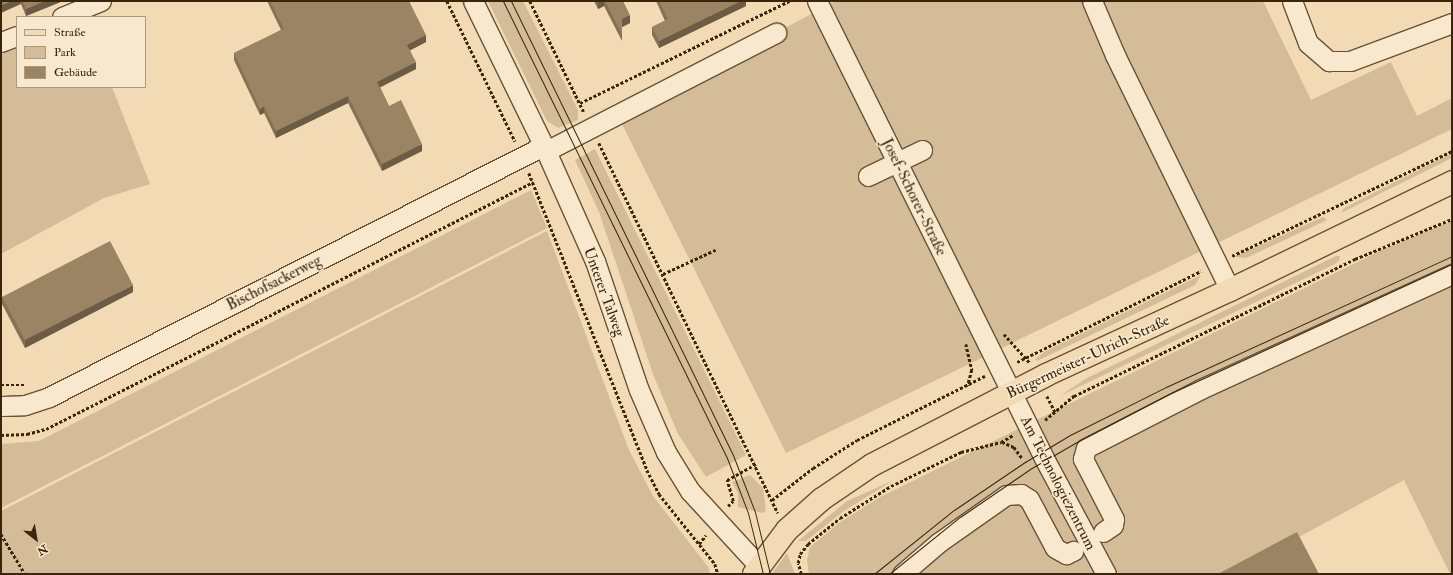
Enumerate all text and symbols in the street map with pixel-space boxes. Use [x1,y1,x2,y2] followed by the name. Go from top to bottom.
[16,16,146,88] legend
[54,25,85,40] text: Straße
[54,45,76,60] text: Park
[54,65,97,80] text: Gebäude
[878,135,950,259] street label: Josef-Schorer-Straße
[580,245,628,339] street label: Unterer Talweg
[224,251,324,315] street label: Bischofsackerweg
[1004,311,1172,403] street label: Bürgermeister-Ulrich-Straße
[1016,413,1100,553] street label: Am Technologiezentrum
[16,519,56,559] north arrow
[35,542,50,558] text: N

